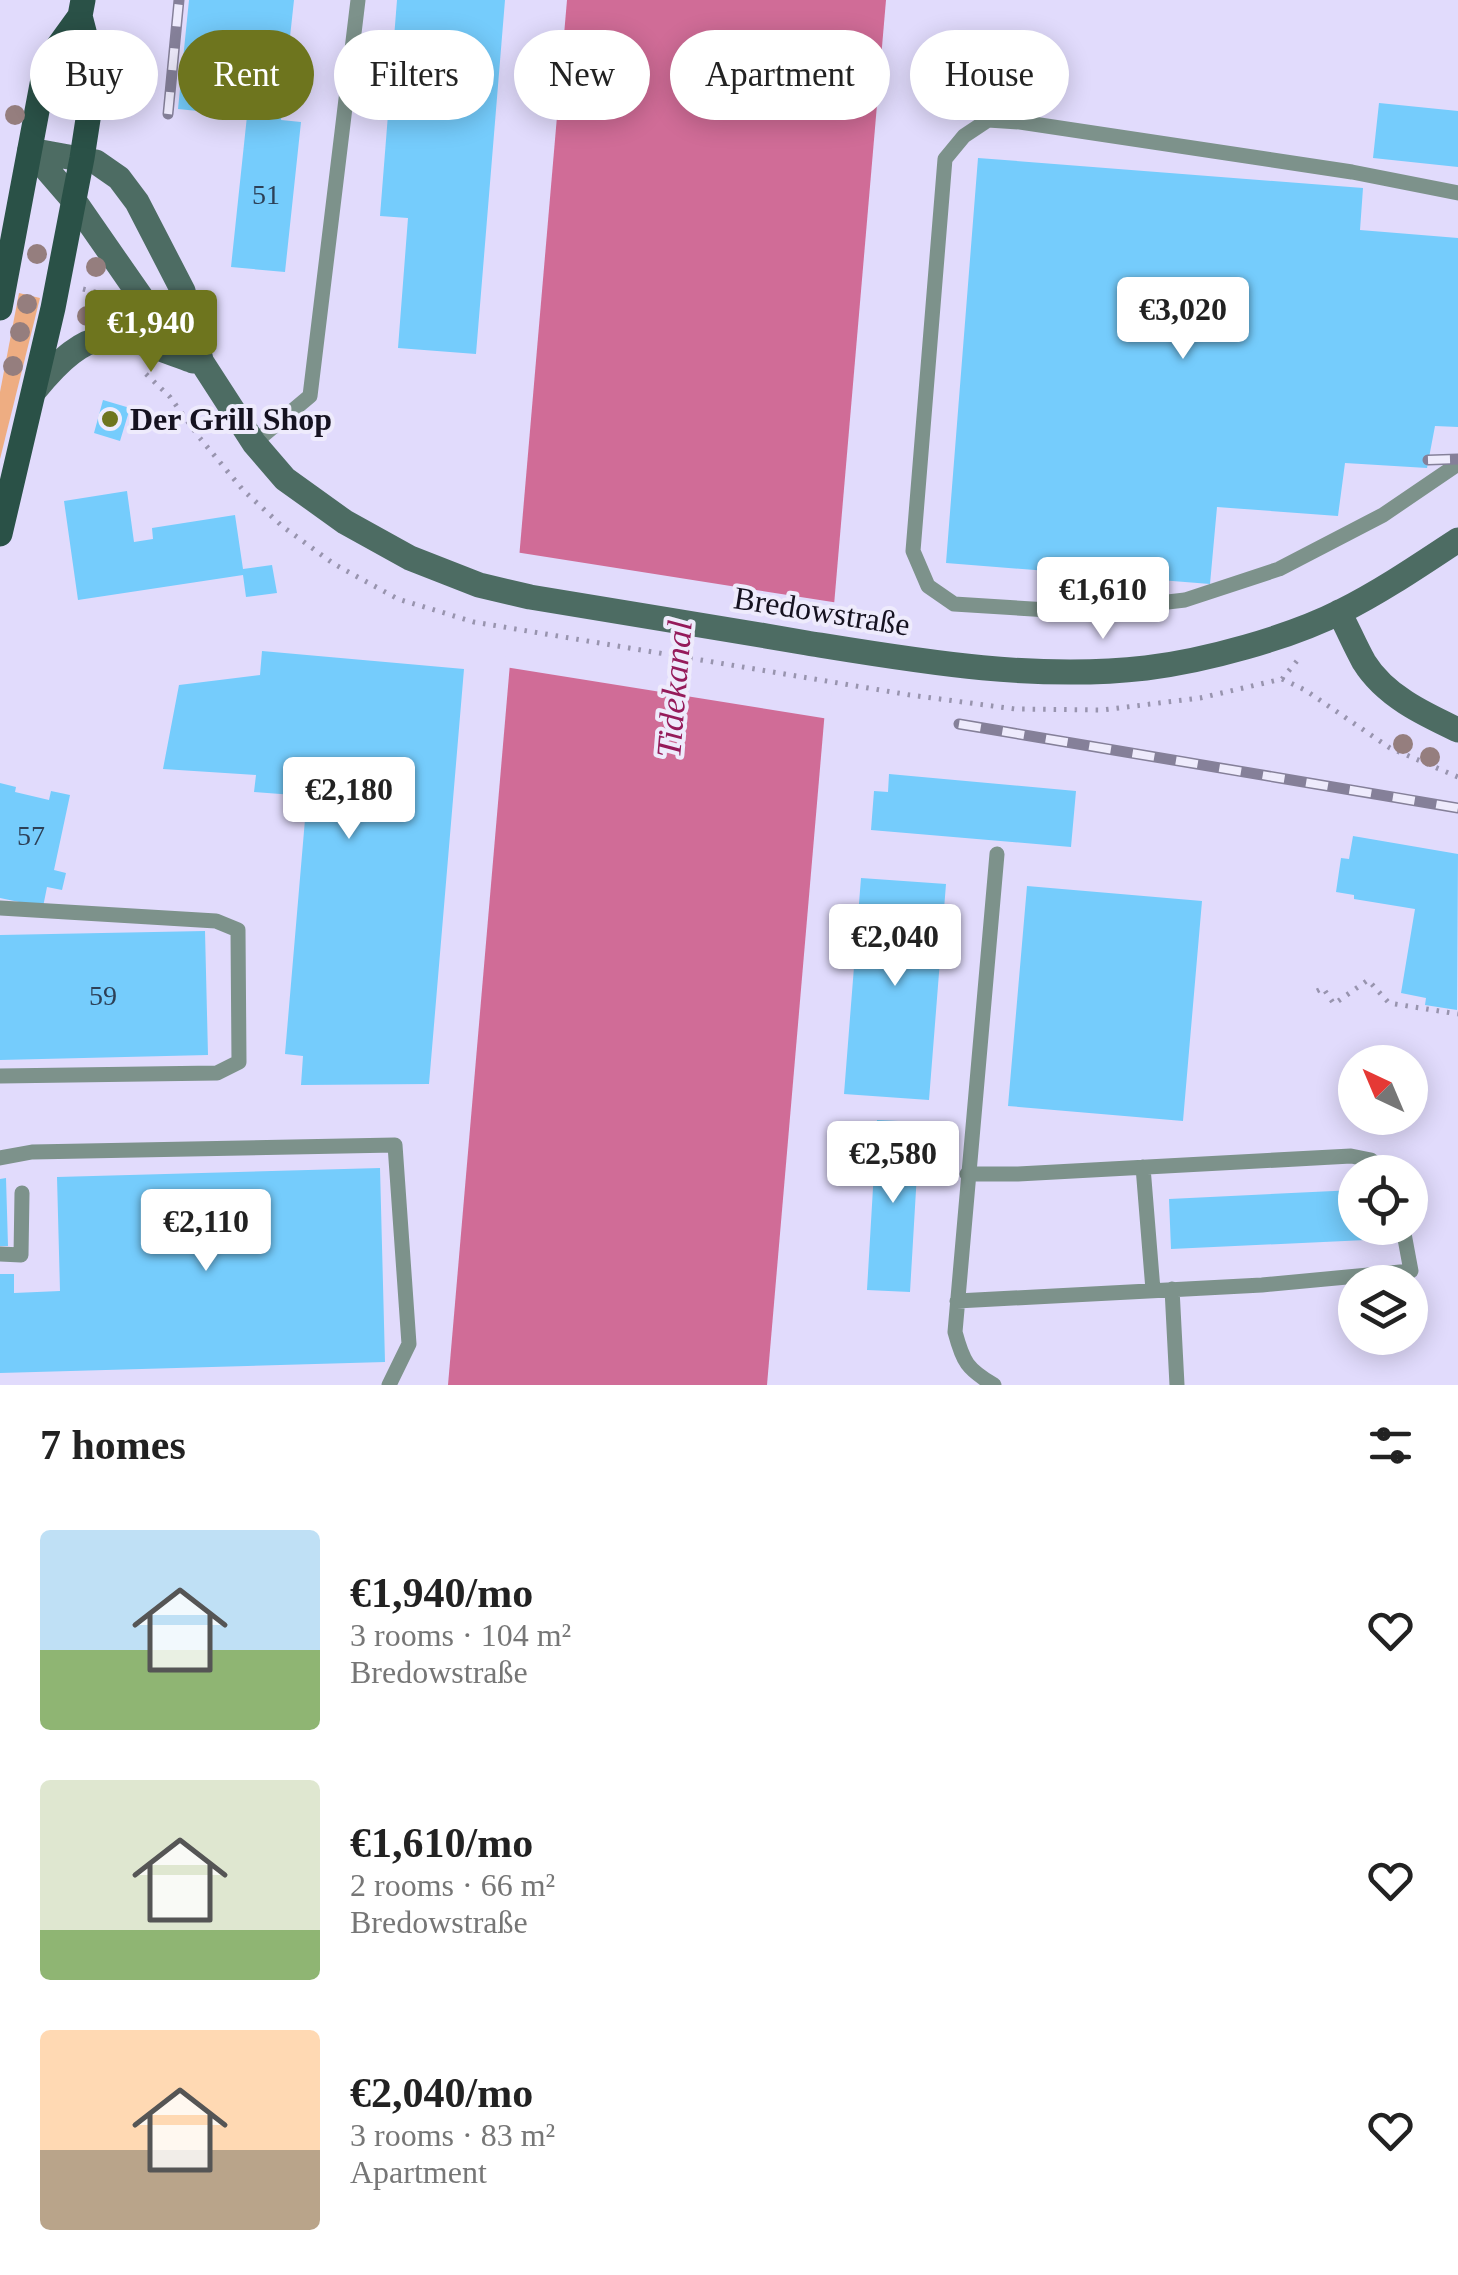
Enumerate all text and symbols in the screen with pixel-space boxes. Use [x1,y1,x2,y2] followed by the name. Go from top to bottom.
[30,30,158,120] chip: Buy
[178,30,314,120] chip: Rent
[334,30,494,120] chip: Filters
[514,30,650,120] chip: New
[670,30,890,120] chip: Apartment
[910,30,1069,120] chip: House
[252,179,280,210] house number: 51
[1102,277,1264,362] pin: €3,020
[70,290,232,375] pin: €1,940
[1139,291,1227,327] text: €3,020
[107,304,195,340] text: €1,940
[130,401,332,437] place label: Der Grill Shop
[99,408,121,430] marker: Der Grill Shop
[1022,557,1184,642] pin: €1,610
[1059,571,1147,607] text: €1,610
[731,579,913,643] street label: Bredowstraße
[649,619,700,760] water label: Tidekanal
[268,757,430,842] pin: €2,180
[305,771,393,807] text: €2,180
[17,820,45,851] house number: 57
[814,904,976,989] pin: €2,040
[851,918,939,954] text: €2,040
[89,980,117,1011] house number: 59
[1338,1045,1428,1135] north arrow
[1338,1045,1428,1355] map controls
[812,1121,974,1206] pin: €2,580
[849,1135,937,1171] text: €2,580
[1338,1155,1428,1245] button: locate
[125,1189,287,1274] pin: €2,110
[163,1203,249,1239] text: €2,110
[1338,1265,1428,1355] button: layers
[1363,1418,1418,1473] icon: filters
[40,1422,186,1468] text: 7 homes
[120,1570,240,1690] icon: home
[350,1570,533,1616] text: €1,940/mo
[1363,1603,1418,1658] icon: heart
[350,1617,571,1653] text: 3 rooms · 104 m²
[350,1654,528,1690] text: Bredowstraße
[120,1820,240,1940] icon: home
[350,1820,533,1866] text: €1,610/mo
[1363,1853,1418,1908] icon: heart
[350,1867,555,1903] text: 2 rooms · 66 m²
[350,1904,528,1940] text: Bredowstraße
[120,2070,240,2190] icon: home
[350,2070,533,2116] text: €2,040/mo
[1363,2103,1418,2158] icon: heart
[350,2117,555,2153] text: 3 rooms · 83 m²
[350,2154,487,2190] text: Apartment

